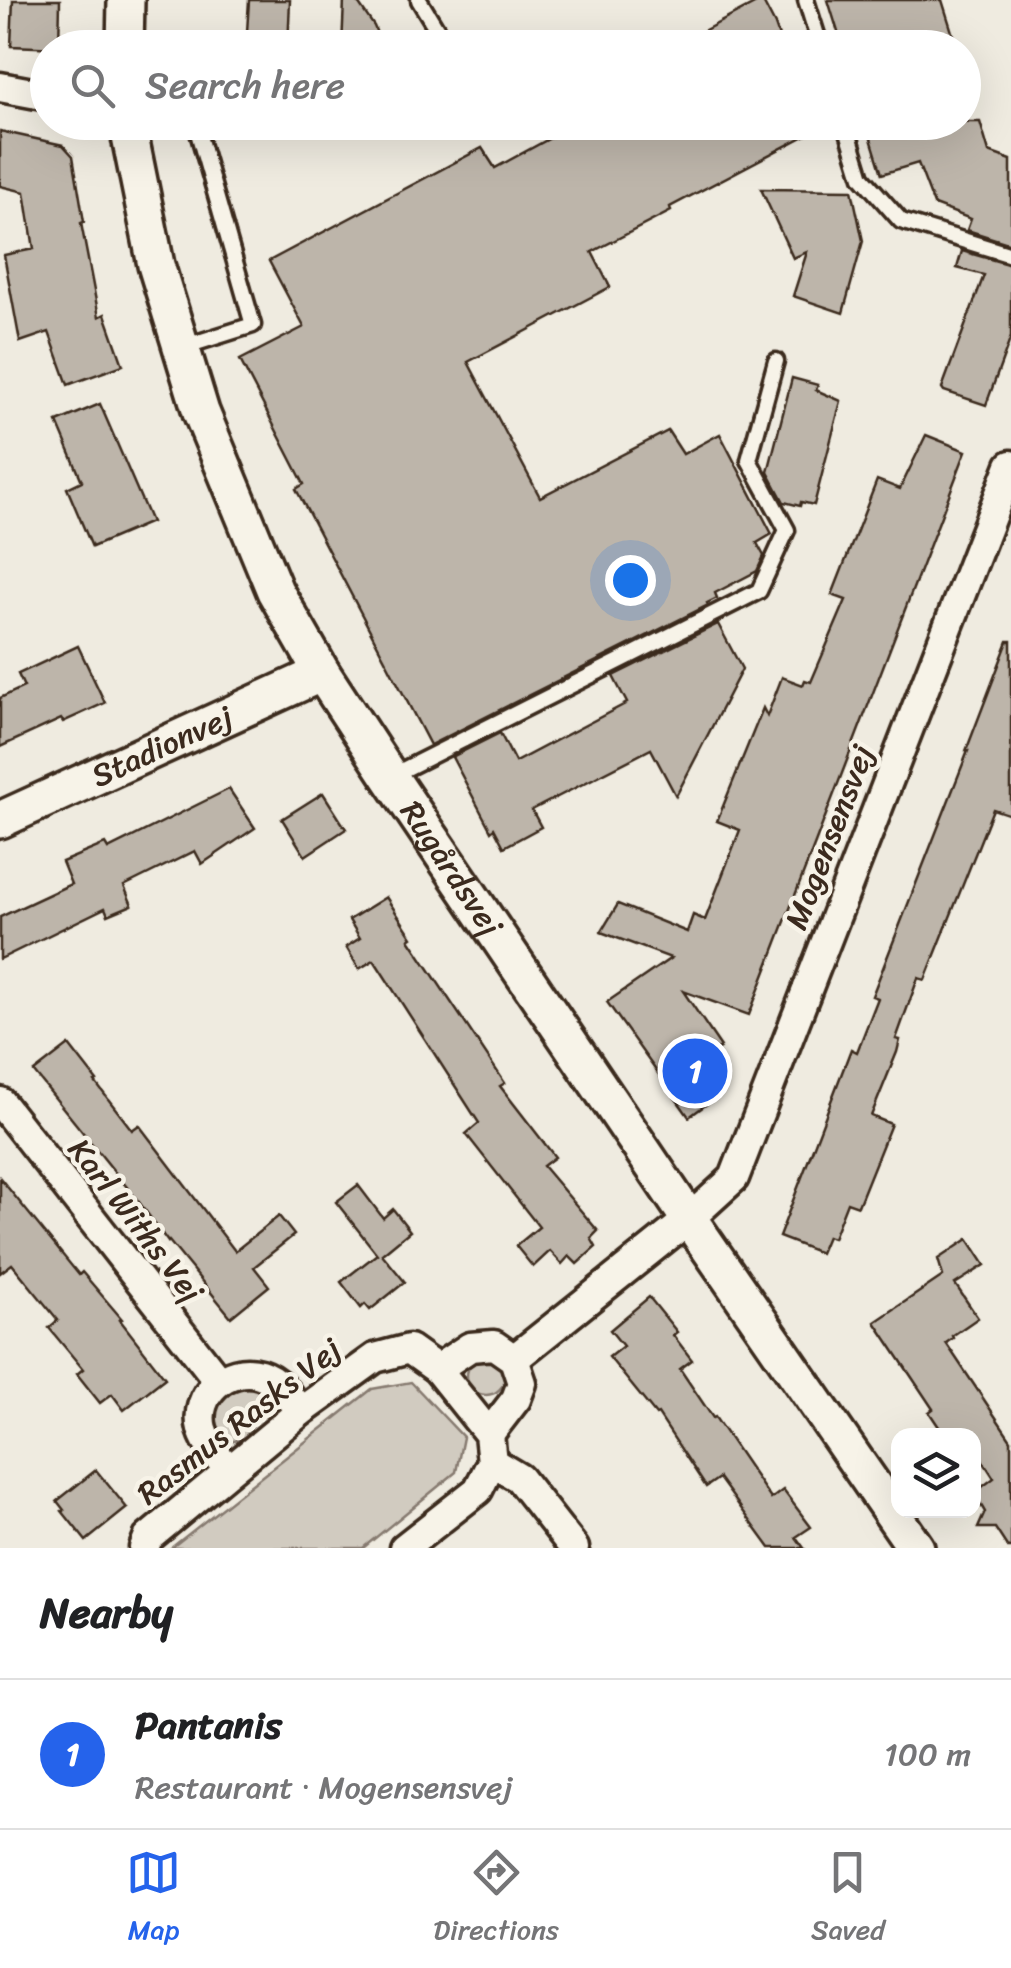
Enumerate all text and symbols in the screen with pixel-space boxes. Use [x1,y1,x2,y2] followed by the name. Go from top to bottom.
[30,30,981,140] search box
[145,52,345,119] text: Search here
[65,58,120,113] icon: search
[605,555,656,606] your location
[82,689,243,804] street label: Stadionvej
[768,736,891,938] street label: Mogensensvej
[384,788,519,950] street label: Rugårdsvej
[662,1034,728,1108] pin: 1
[53,1125,220,1317] street label: Karl Withs Vej
[124,1322,355,1520] street label: Rasmus Rasks Vej
[891,1428,981,1518] map controls
[891,1428,981,1518] button: layers
[40,1576,173,1650] text: Nearby
[135,1692,282,1759] text: Pantanis
[66,1726,79,1783] text: 1
[884,1726,971,1783] text: 100 m
[135,1759,513,1816] text: Restaurant · Mogensensvej
[126,1845,181,1954] tab: Map
[433,1845,559,1954] tab: Directions
[811,1845,885,1954] tab: Saved

